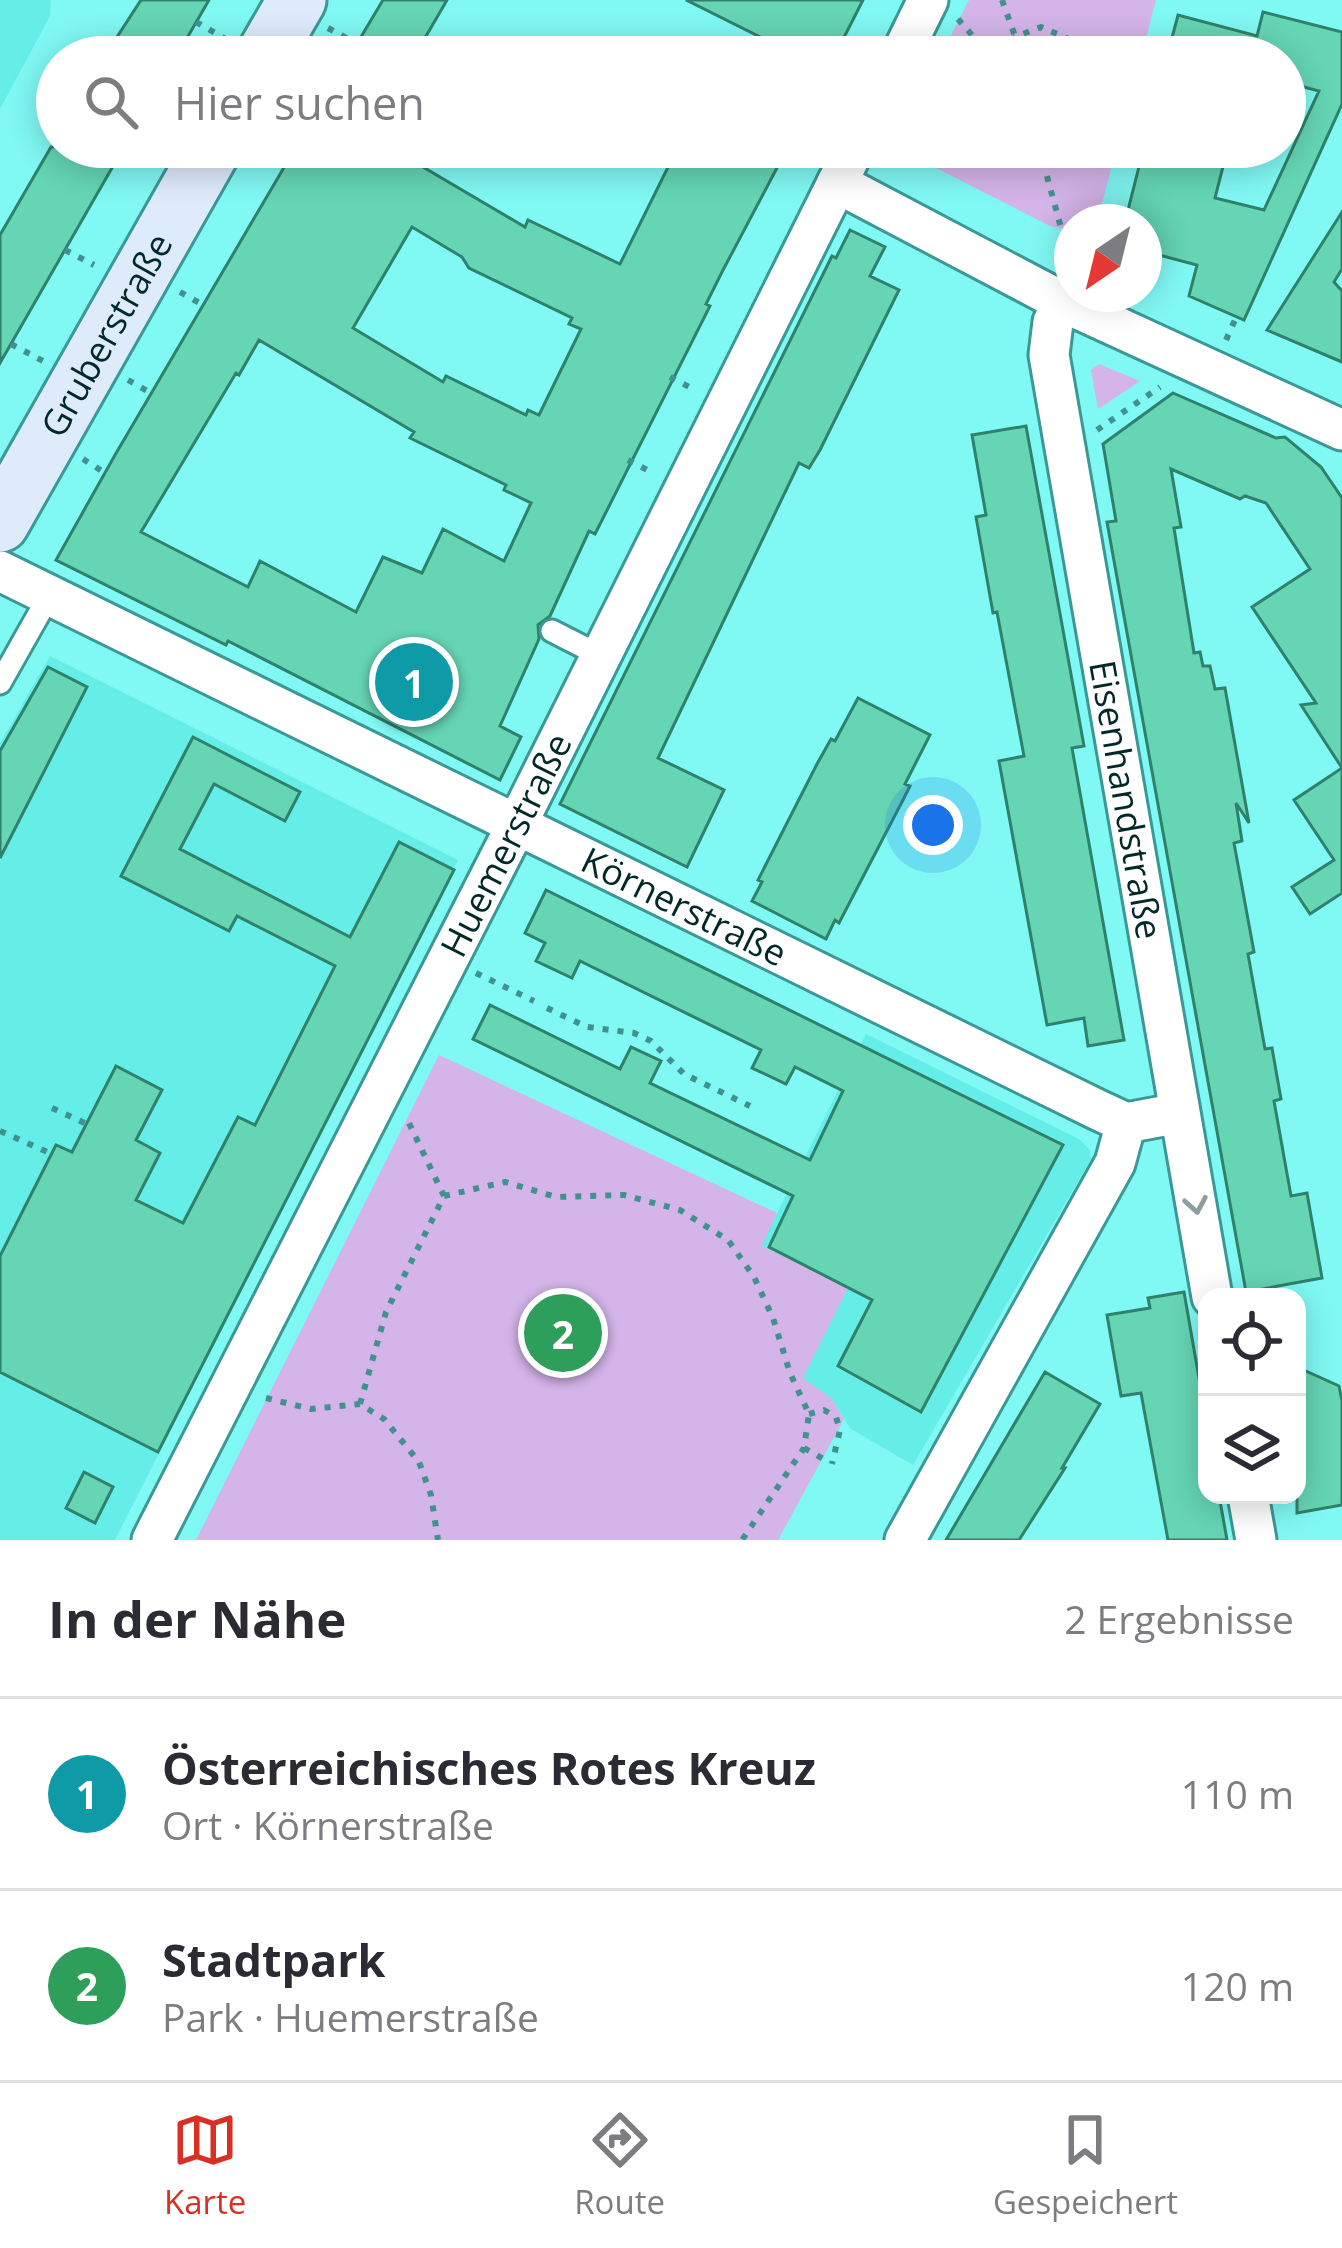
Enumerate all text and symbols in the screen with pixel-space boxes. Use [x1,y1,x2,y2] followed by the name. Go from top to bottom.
[36,36,1306,168] search box
[78,69,144,135] icon: search
[174,72,425,133] text: Hier suchen
[1054,204,1162,312] north arrow
[29,224,183,446] street label: Gruberstraße
[375,637,453,727] pin: 1
[1078,657,1175,943] street label: Eisenhandstraße
[428,725,583,965] street label: Huemerstraße
[903,795,963,855] your location
[573,835,795,977] street label: Körnerstraße
[1182,1195,1207,1215] one-way arrow
[524,1288,602,1378] pin: 2
[1198,1288,1306,1504] map controls
[1198,1288,1306,1396] button: locate
[1198,1396,1306,1504] button: layers
[48,1583,346,1653] text: In der Nähe
[1064,1592,1294,1645] text: 2 Ergebnisse
[162,1737,816,1798] text: Österreichisches Rotes Kreuz
[76,1767,98,1820] text: 1
[1181,1767,1294,1820] text: 110 m
[162,1798,494,1851] text: Ort · Körnerstraße
[162,1929,386,1990] text: Stadtpark
[76,1959,98,2012] text: 2
[1181,1959,1294,2012] text: 120 m
[162,1990,539,2043] text: Park · Huemerstraße
[164,2107,246,2224] tab: Karte
[574,2107,665,2224] tab: Route
[993,2107,1178,2224] tab: Gespeichert

